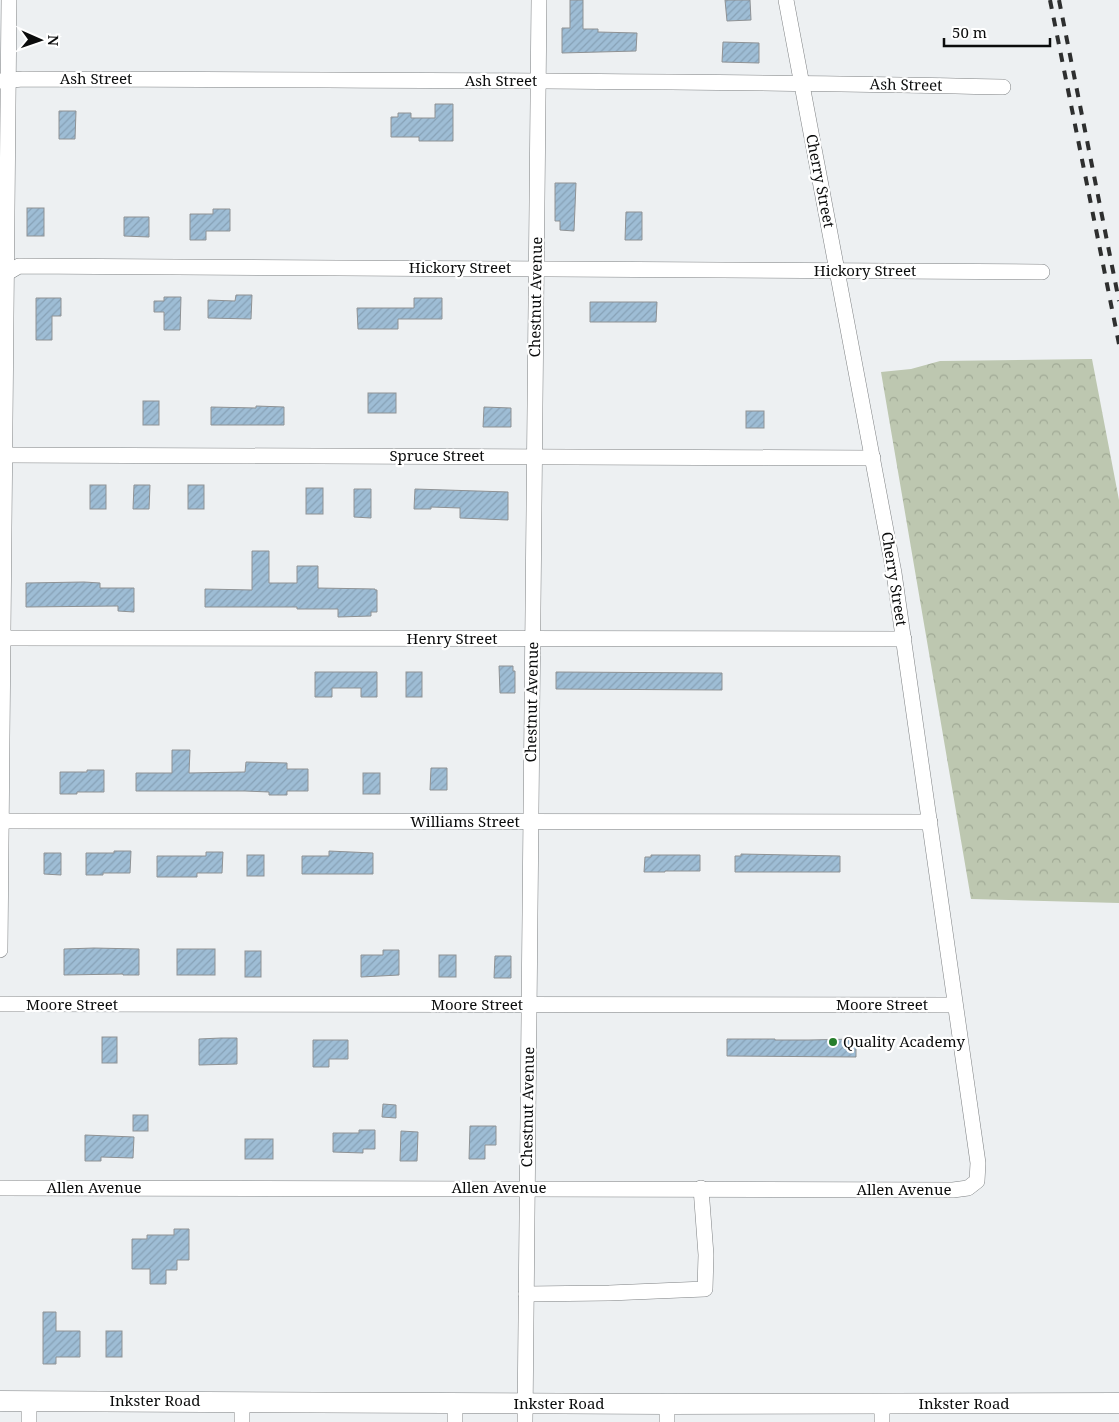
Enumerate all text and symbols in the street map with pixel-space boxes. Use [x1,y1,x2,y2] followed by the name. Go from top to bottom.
[15,15,65,65] north arrow
[944,15,1050,47] scale bar
[952,22,987,42] text: 50 m
[44,35,63,46] text: N
[60,68,132,88] street label: Ash Street
[465,70,537,90] street label: Ash Street
[870,73,942,95] street label: Ash Street
[802,132,840,229] street label: Cherry Street
[524,236,546,358] street label: Chestnut Avenue
[409,257,511,277] street label: Hickory Street
[814,260,916,280] street label: Hickory Street
[389,445,485,465] street label: Spruce Street
[878,530,912,627] street label: Cherry Street
[407,628,497,648] street label: Henry Street
[520,641,542,763] street label: Chestnut Avenue
[410,811,520,831] street label: Williams Street
[26,994,118,1014] street label: Moore Street
[431,994,523,1014] street label: Moore Street
[836,994,928,1014] street label: Moore Street
[843,1031,965,1051] place label: Quality Academy
[827,1036,839,1048] marker: Quality Academy
[516,1046,538,1168] street label: Chestnut Avenue
[46,1177,142,1197] street label: Allen Avenue
[451,1177,547,1197] street label: Allen Avenue
[856,1179,952,1199] street label: Allen Avenue
[109,1390,201,1410] street label: Inkster Road
[513,1393,605,1413] street label: Inkster Road
[918,1393,1010,1413] street label: Inkster Road

